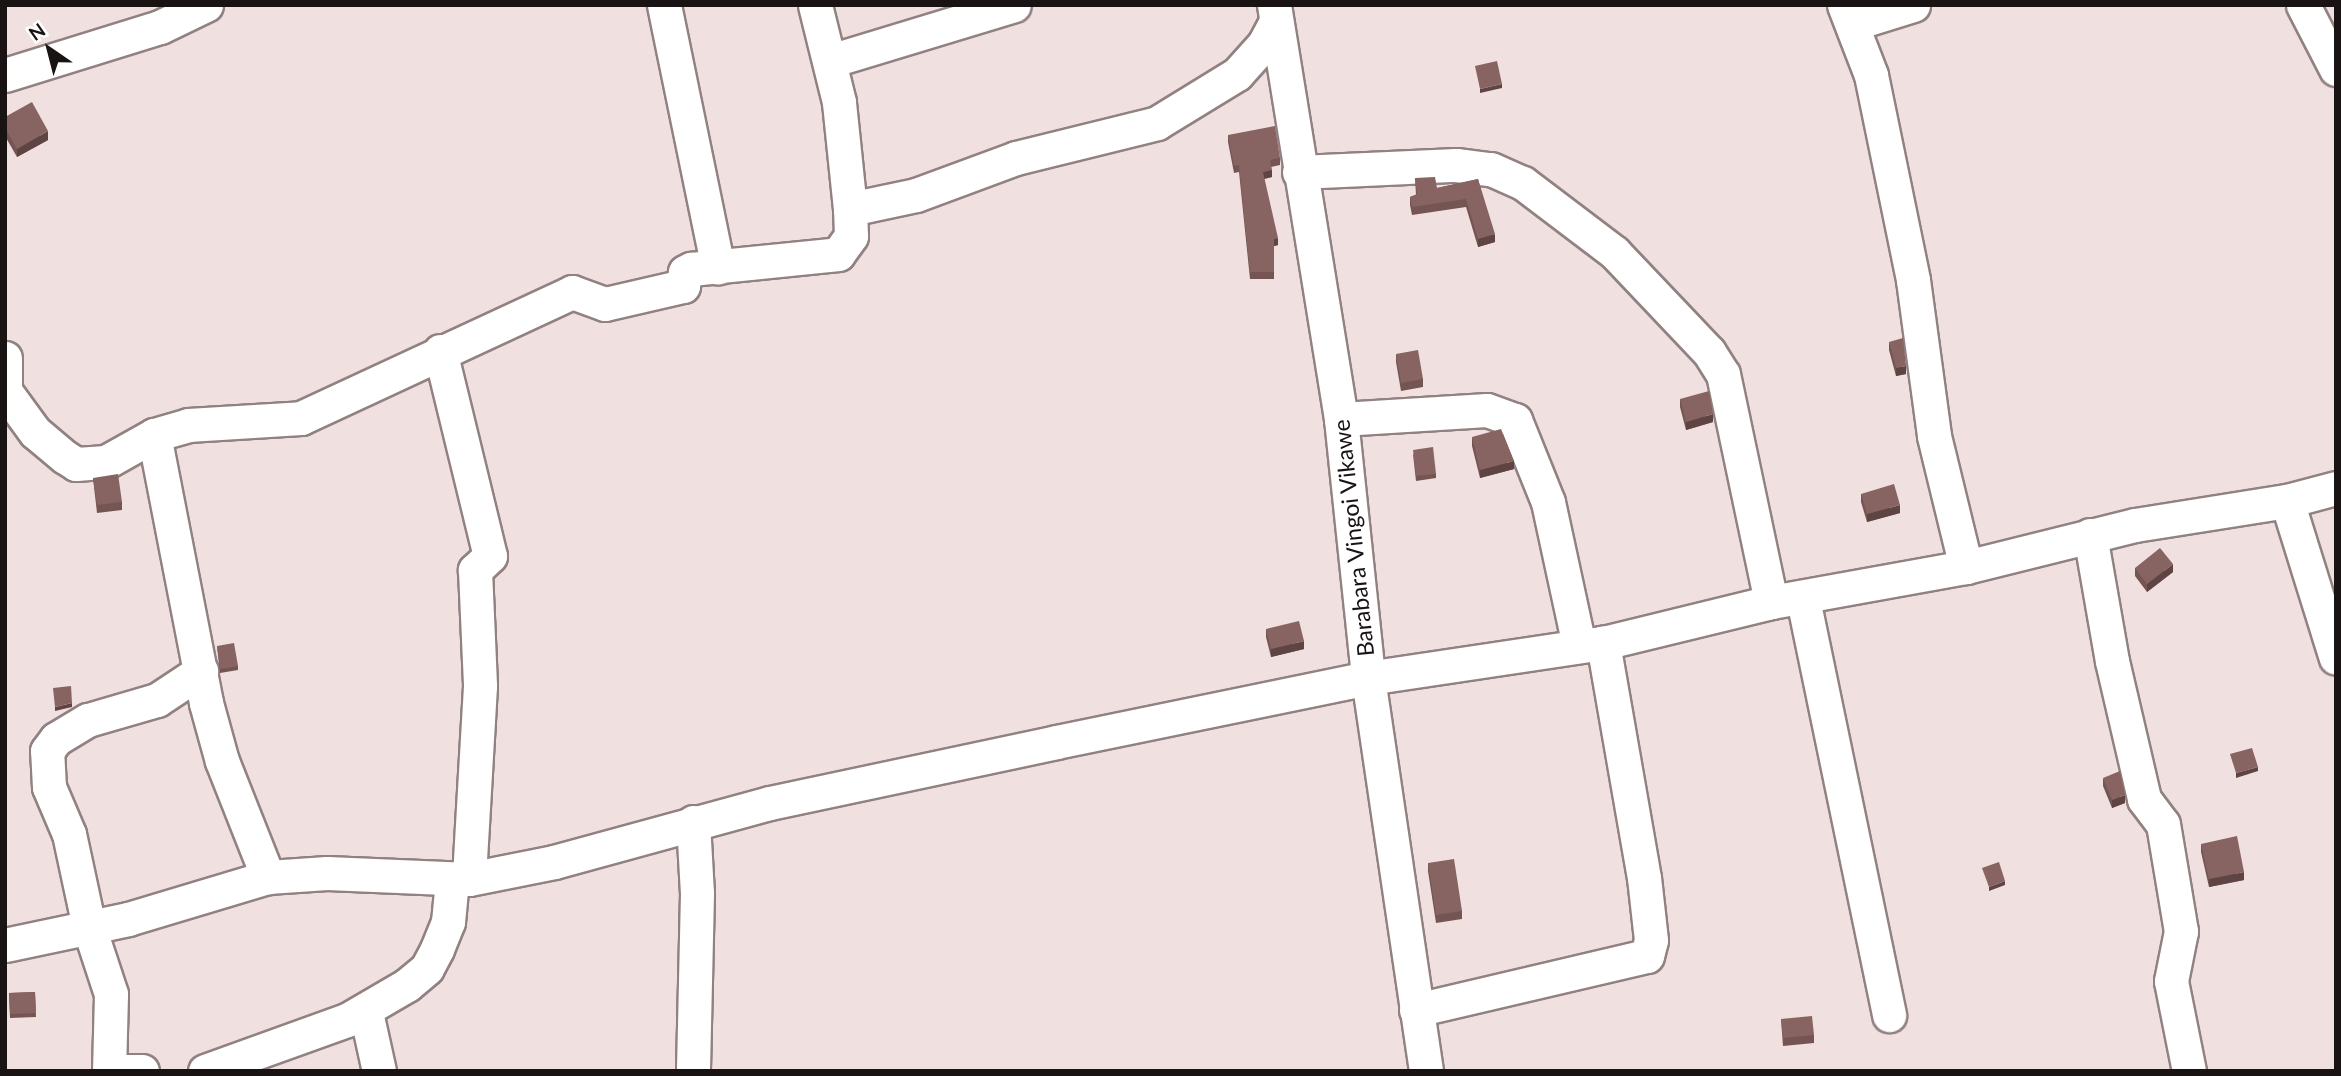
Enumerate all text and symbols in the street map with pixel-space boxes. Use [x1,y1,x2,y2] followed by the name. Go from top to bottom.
[14,14,84,84] north arrow
[24,18,49,45] text: N
[1327,417,1379,659] street label: Barabara Vingoi Vikawe

